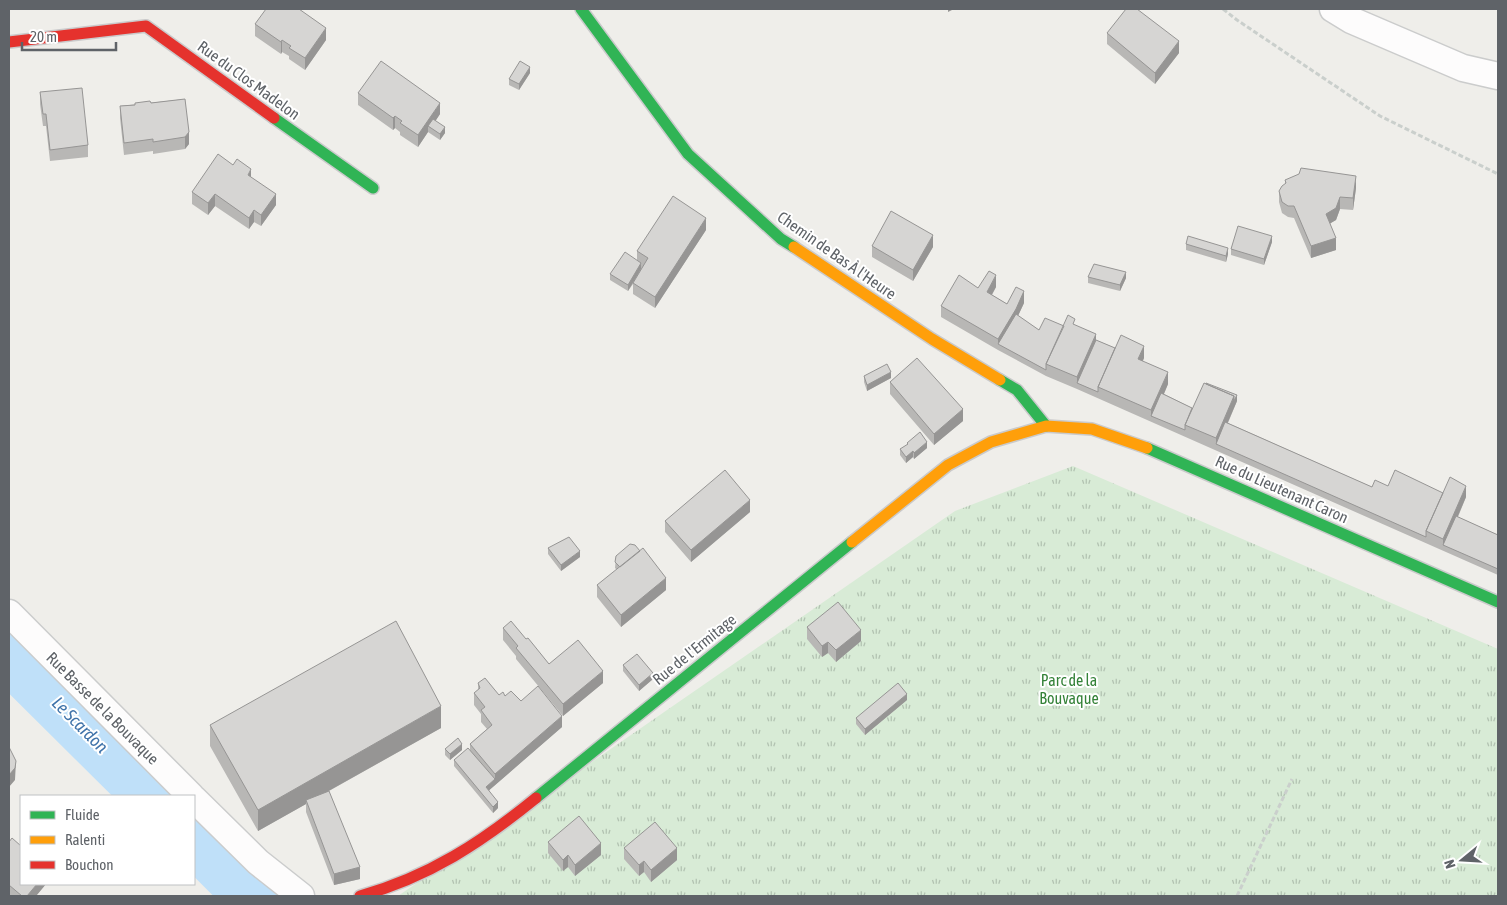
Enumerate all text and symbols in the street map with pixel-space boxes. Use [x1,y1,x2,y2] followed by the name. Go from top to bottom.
[22,20,116,52] scale bar
[30,28,57,45] text: 20 m
[194,37,304,123] street label: Rue du Clos Madelon
[774,207,900,303] street label: Chemin de Bas À l'Heure
[1213,452,1351,526] street label: Rue du Lieutenant Caron
[649,610,740,689] street label: Rue de l'Ermitage
[42,648,163,769] street label: Rue Basse de la Bouvaque
[1039,671,1099,708] park label: Parc de la Bouvaque
[48,692,113,757] water label: Le Scardon
[20,795,195,885] legend
[65,806,100,823] text: Fluide
[65,831,105,848] text: Ralenti
[1437,835,1487,885] north arrow
[65,856,114,873] text: Bouchon
[1441,858,1459,870] text: N

